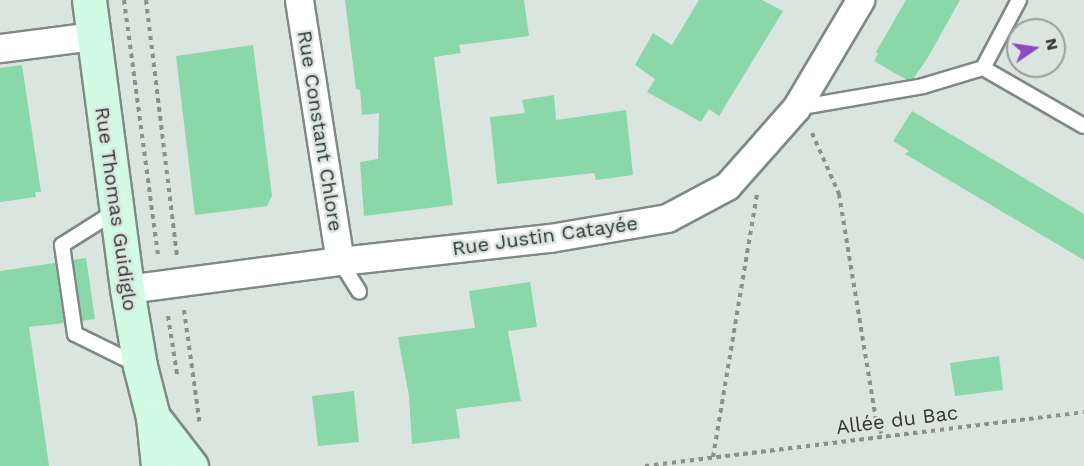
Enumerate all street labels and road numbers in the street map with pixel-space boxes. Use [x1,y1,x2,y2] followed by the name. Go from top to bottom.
[292,29,348,233] street label: Rue Constant Chlore
[90,105,142,313] street label: Rue Thomas Guidiglo
[450,211,640,261] street label: Rue Justin Catayée
[835,401,959,439] street label: Allée du Bac

